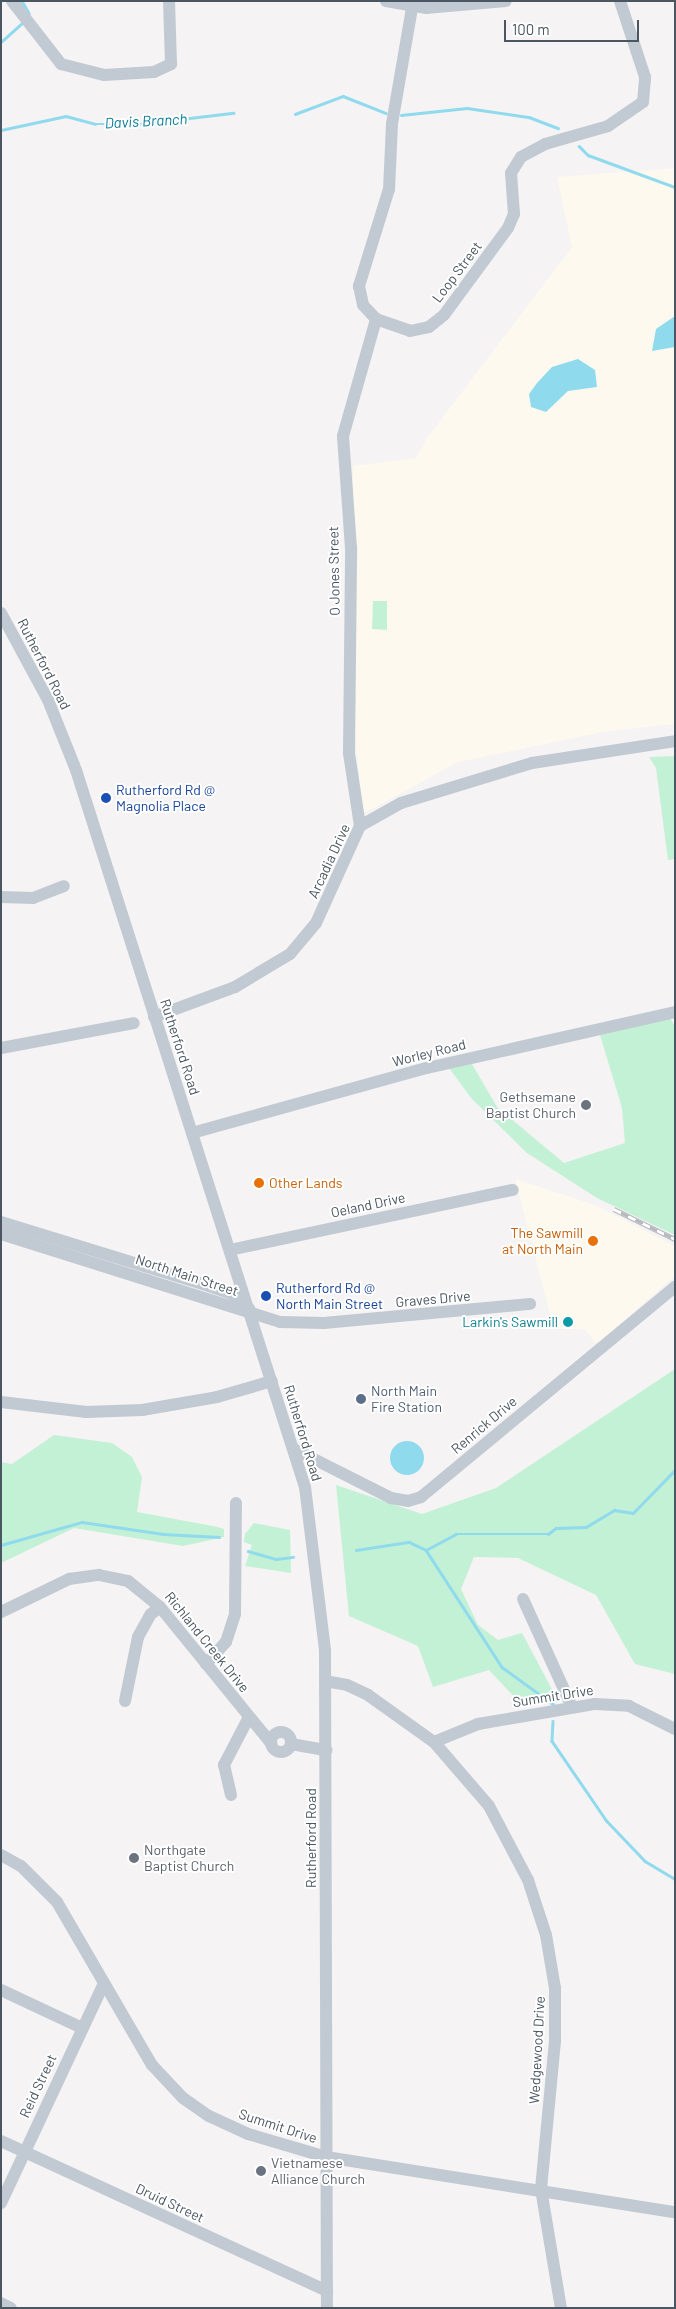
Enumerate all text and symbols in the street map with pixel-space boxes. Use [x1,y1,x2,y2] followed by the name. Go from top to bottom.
[506,10,641,42] scale bar
[512,20,550,38] text: 100 m
[104,110,188,132] water label: Davis Branch
[429,238,485,306] street label: Loop Street
[325,526,343,616] street label: O Jones Street
[14,616,74,712] street label: Rutherford Road
[116,782,215,814] place label: Rutherford Rd @ Magnolia Place
[100,792,112,804] marker: Rutherford Rd @ Magnolia Place
[304,821,354,901] street label: Arcadia Drive
[157,997,203,1097] street label: Rutherford Road
[391,1036,467,1070] street label: Worley Road
[486,1089,576,1122] place label: Gethsemane Baptist Church
[580,1099,592,1111] marker: Gethsemane Baptist Church
[269,1175,343,1191] place label: Other Lands
[253,1177,265,1189] marker: Other Lands
[329,1189,407,1221] street label: Oeland Drive
[502,1225,583,1258] place label: The Sawmill at North Main
[587,1235,599,1247] marker: The Sawmill at North Main
[133,1250,241,1300] street label: North Main Street
[276,1280,383,1312] place label: Rutherford Rd @ North Main Street
[395,1287,471,1311] street label: Graves Drive
[260,1290,272,1302] marker: Rutherford Rd @ North Main Street
[462,1314,558,1330] place label: Larkin's Sawmill
[562,1316,574,1328] marker: Larkin's Sawmill
[280,1383,326,1483] street label: Rutherford Road
[371,1383,442,1415] place label: North Main Fire Station
[355,1393,367,1405] marker: North Main Fire Station
[448,1393,520,1457] street label: Renrick Drive
[161,1588,253,1696] street label: Richland Creek Drive
[511,1681,595,1711] street label: Summit Drive
[303,1788,319,1888] street label: Rutherford Road
[144,1842,234,1874] place label: Northgate Baptist Church
[128,1852,140,1864] marker: Northgate Baptist Church
[526,1996,548,2104] street label: Wedgewood Drive
[16,2052,60,2120] street label: Reid Street
[237,2105,319,2147] street label: Summit Drive
[271,2155,365,2188] place label: Vietnamese Alliance Church
[255,2165,267,2177] marker: Vietnamese Alliance Church
[133,2180,207,2226] street label: Druid Street

